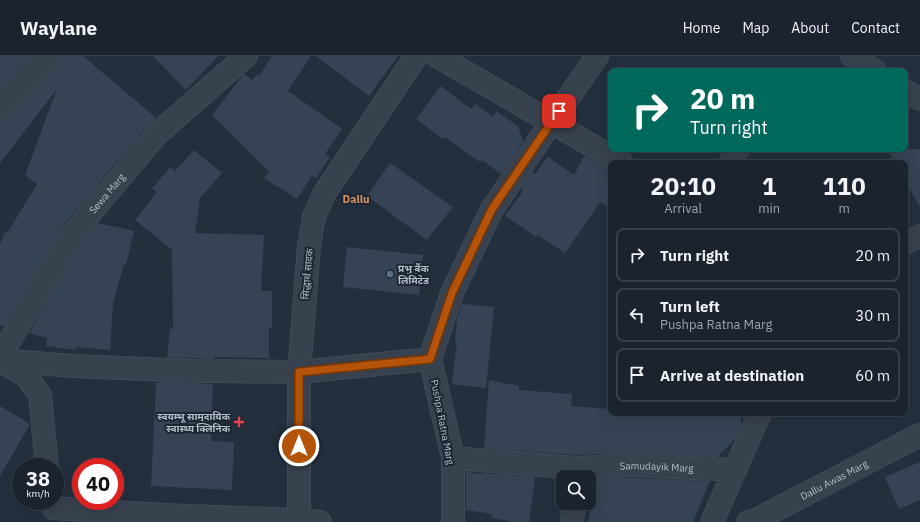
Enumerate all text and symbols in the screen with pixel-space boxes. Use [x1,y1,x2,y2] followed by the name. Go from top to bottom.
[20,16,97,40] text: Waylane
[683,19,720,37] text: Home
[742,19,769,37] text: Map
[791,19,829,37] text: About
[851,19,900,37] text: Contact
[690,80,755,117] text: 20 m
[624,84,676,136] icon: right
[542,94,576,128] pin
[548,100,570,122] icon: arrive
[690,116,768,139] text: Turn right
[86,170,128,217] street label: Sewa Marg
[650,170,716,202] text: 20:10
[762,170,776,202] text: 1
[822,170,866,202] text: 110
[342,192,370,206] district label: Dallu
[664,200,702,217] text: Arrival
[758,200,780,217] text: min
[838,200,850,217] text: m
[626,244,648,266] icon: right
[660,246,729,265] text: Turn right
[855,246,890,265] text: 20 m
[299,248,316,300] street label: सिद्धार्थ सादक
[398,262,430,287] place label: प्रभु बैंक लिमिटेड
[385,269,395,279] marker: प्रभु बैंक लिमिटेड
[660,297,720,316] text: Turn left
[626,304,648,326] icon: left
[855,306,890,325] text: 30 m
[660,316,772,333] text: Pushpa Ratna Marg
[626,364,648,386] icon: arrive
[660,366,804,385] text: Arrive at destination
[855,366,890,385] text: 60 m
[428,378,457,466] street label: Pushpa Ratna Marg
[157,410,231,435] place label: स्वयम्भू सामुदायिक स्वास्थ्य क्लिनिक
[233,416,245,428] marker: स्वयम्भू सामुदायिक स्वास्थ्य क्लिनिक
[278,425,320,467] position arrow
[798,457,871,503] street label: Dallu Awas Marg
[72,458,124,510] speed limit sign: 40
[619,459,694,475] street label: Samudayik Marg
[26,465,50,492] text: 38
[556,470,596,510] map controls
[556,470,596,510] button: search
[26,487,50,500] text: km/h

